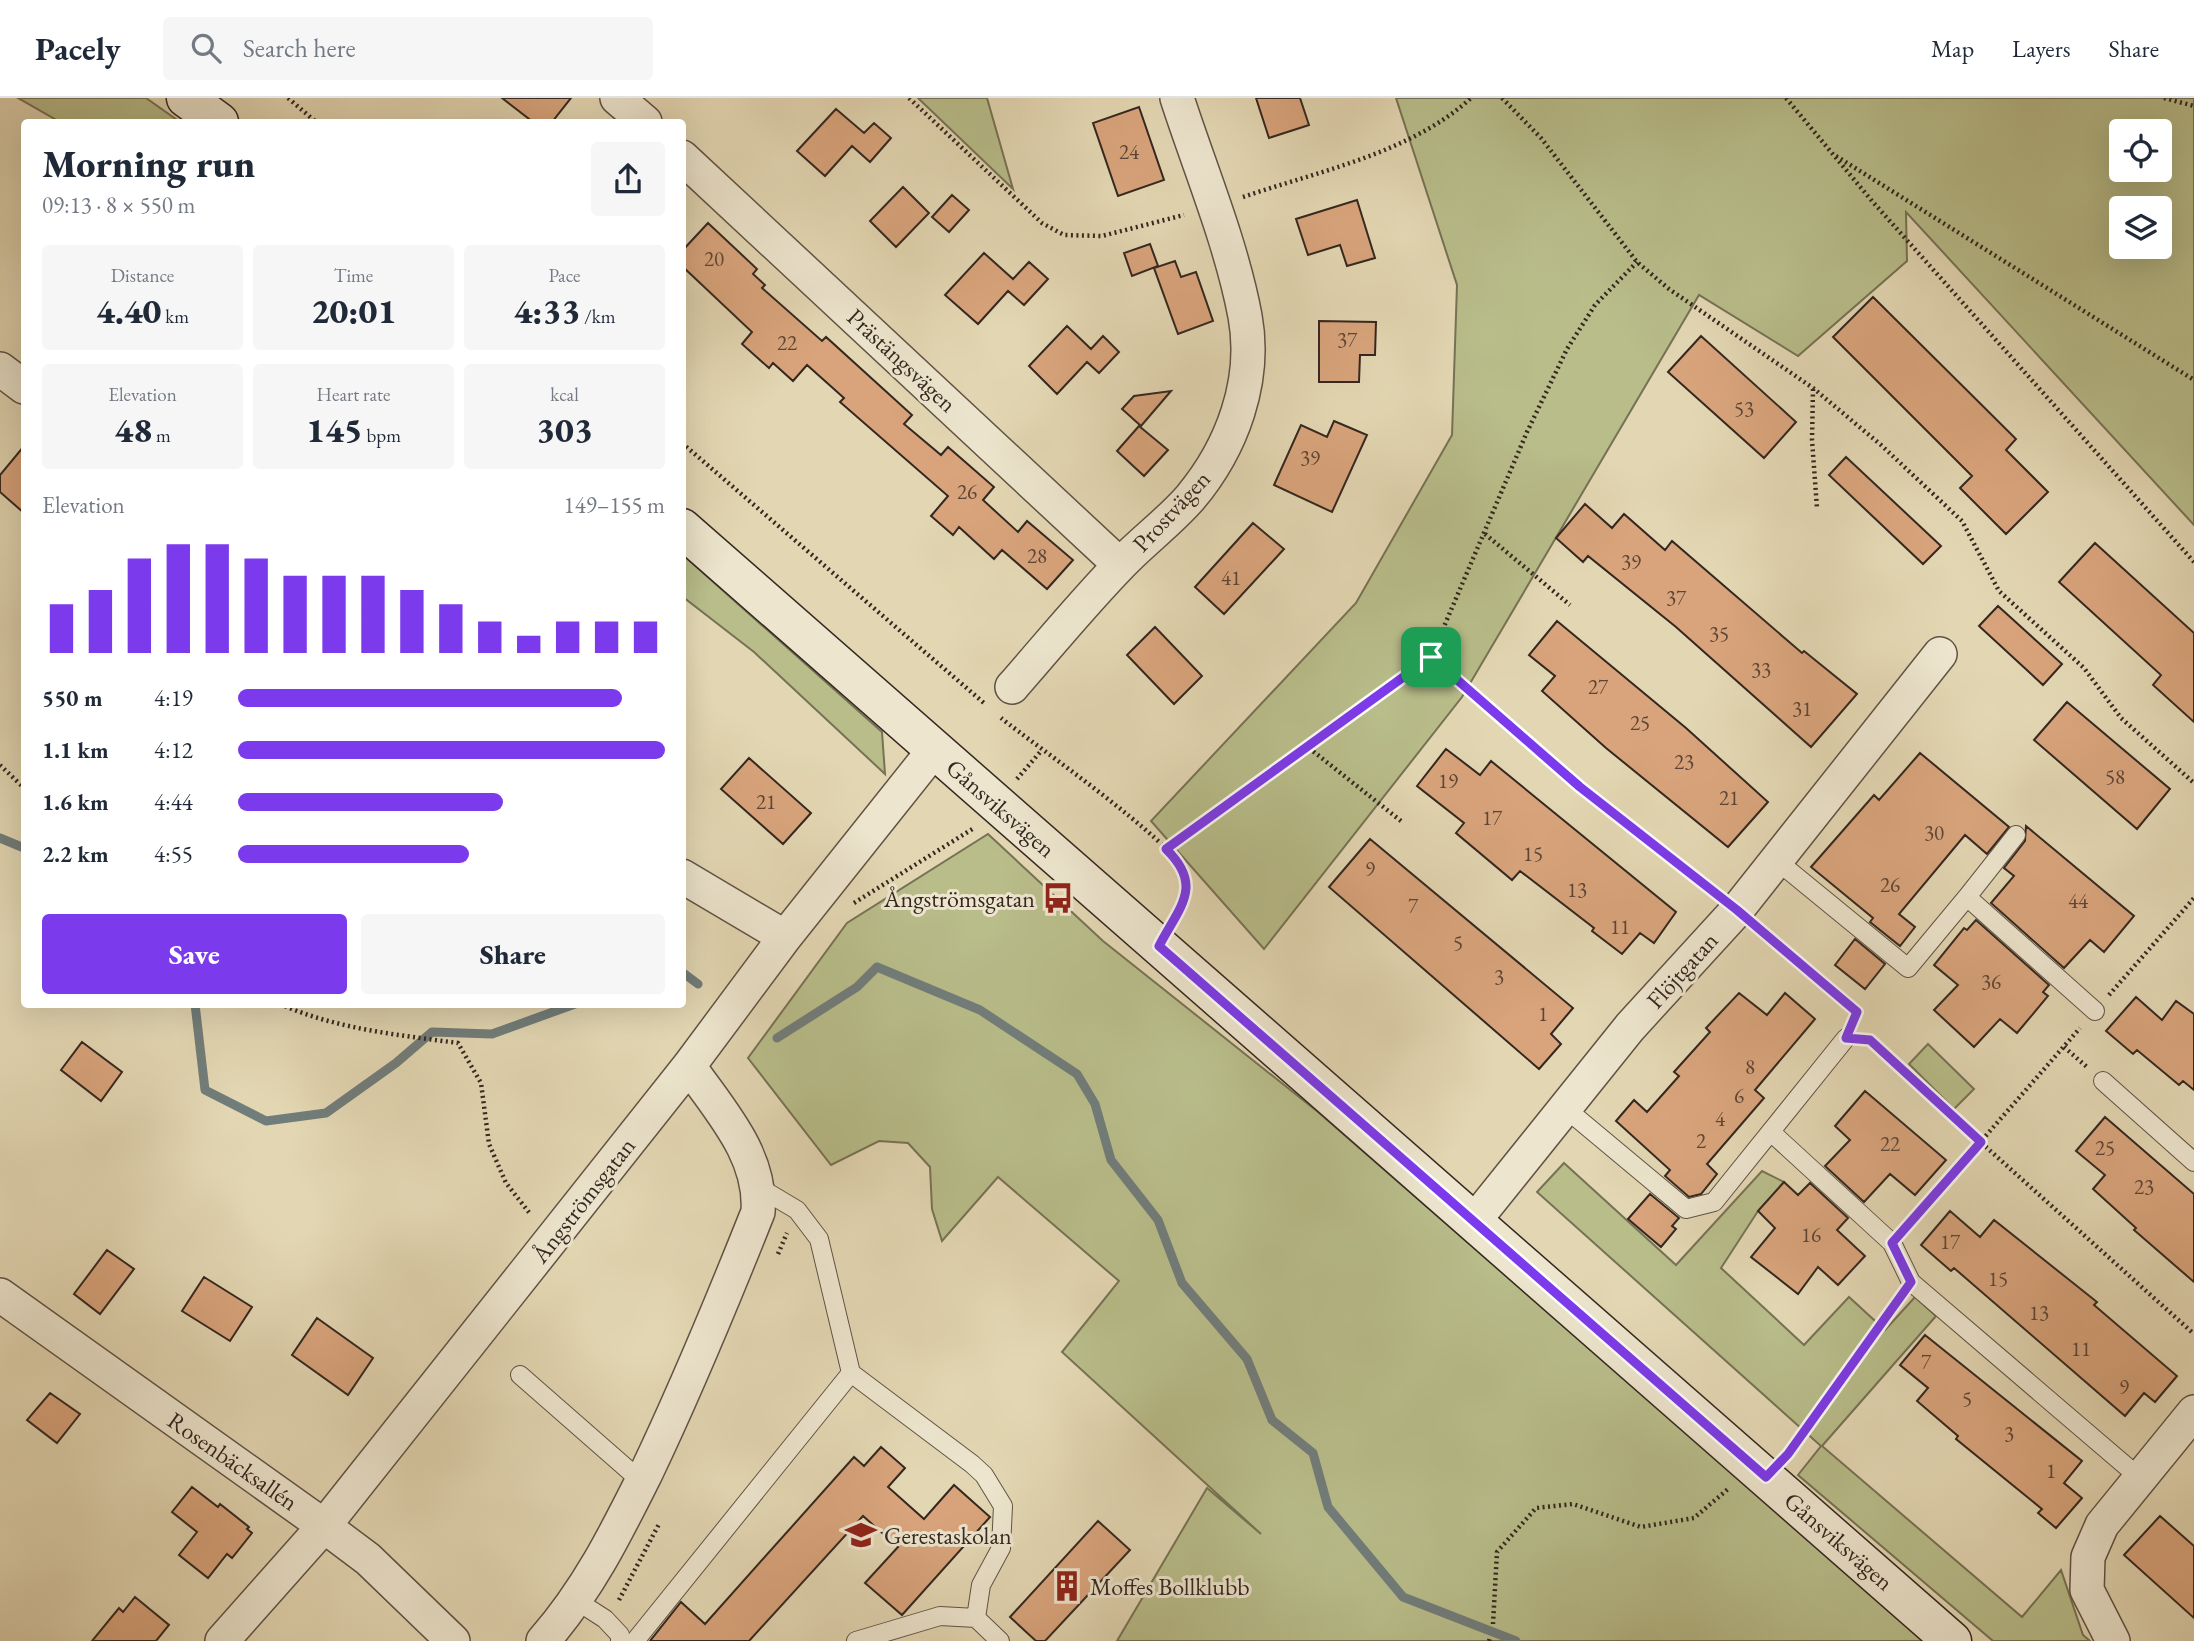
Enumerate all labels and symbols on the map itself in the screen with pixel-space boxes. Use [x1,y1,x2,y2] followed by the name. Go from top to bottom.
[1119,138,1140,165] house number: 24
[704,245,724,272] house number: 20
[841,301,964,419] street label: Prästängsvägen
[1337,326,1358,353] house number: 37
[777,329,797,356] house number: 22
[1734,395,1754,422] house number: 53
[1300,444,1320,471] house number: 39
[1125,463,1217,558] street label: Prostvägen
[957,478,977,505] house number: 26
[1027,542,1047,569] house number: 28
[1621,548,1641,575] house number: 39
[1221,564,1241,591] house number: 41
[1666,584,1687,611] house number: 37
[1709,620,1729,647] house number: 35
[1401,627,1461,687] pin
[1751,656,1771,683] house number: 33
[1588,673,1609,700] house number: 27
[1792,695,1812,722] house number: 31
[1630,709,1650,736] house number: 25
[1674,748,1694,775] house number: 23
[940,752,1062,864] street label: Gånsviksvägen
[2105,763,2125,790] house number: 58
[1438,767,1458,794] house number: 19
[1719,784,1739,811] house number: 21
[756,788,776,815] house number: 21
[1482,804,1503,831] house number: 17
[1924,819,1944,846] house number: 30
[1523,840,1543,867] house number: 15
[1365,855,1375,882] house number: 9
[1880,871,1900,898] house number: 26
[1567,876,1587,903] house number: 13
[1041,881,1075,915] bus stop icon: Ångströmsgatan
[883,883,1035,914] place label: Ångströmsgatan
[2068,887,2089,914] house number: 44
[1408,892,1419,919] house number: 7
[1610,913,1630,940] house number: 11
[1639,925,1725,1015] street label: Flöjtgatan
[1453,929,1463,956] house number: 5
[1494,963,1504,990] house number: 3
[1981,968,2001,995] house number: 36
[1538,1000,1548,1027] house number: 1
[1745,1053,1755,1080] house number: 8
[1734,1082,1744,1109] house number: 6
[1715,1105,1726,1132] house number: 4
[1696,1127,1706,1154] house number: 2
[1880,1130,1900,1157] house number: 22
[524,1131,642,1270] street label: Ångströmsgatan
[2095,1134,2115,1161] house number: 25
[2134,1173,2154,1200] house number: 23
[1801,1221,1821,1248] house number: 16
[1940,1228,1961,1255] house number: 17
[1988,1265,2008,1292] house number: 15
[2029,1299,2049,1326] house number: 13
[2071,1335,2091,1362] house number: 11
[1921,1348,1932,1375] house number: 7
[2119,1373,2129,1400] house number: 9
[1962,1385,1972,1412] house number: 5
[162,1405,304,1518] street label: Rosenbäcksallén
[2004,1420,2014,1447] house number: 3
[2046,1457,2056,1484] house number: 1
[1778,1485,1900,1597] street label: Gånsviksvägen
[844,1518,878,1552] school or university icon: Gerestaskolan
[884,1520,1012,1551] place label: Gerestaskolan
[1050,1569,1084,1603] building icon: Moffes Bollklubb
[1090,1571,1250,1602] place label: Moffes Bollklubb

